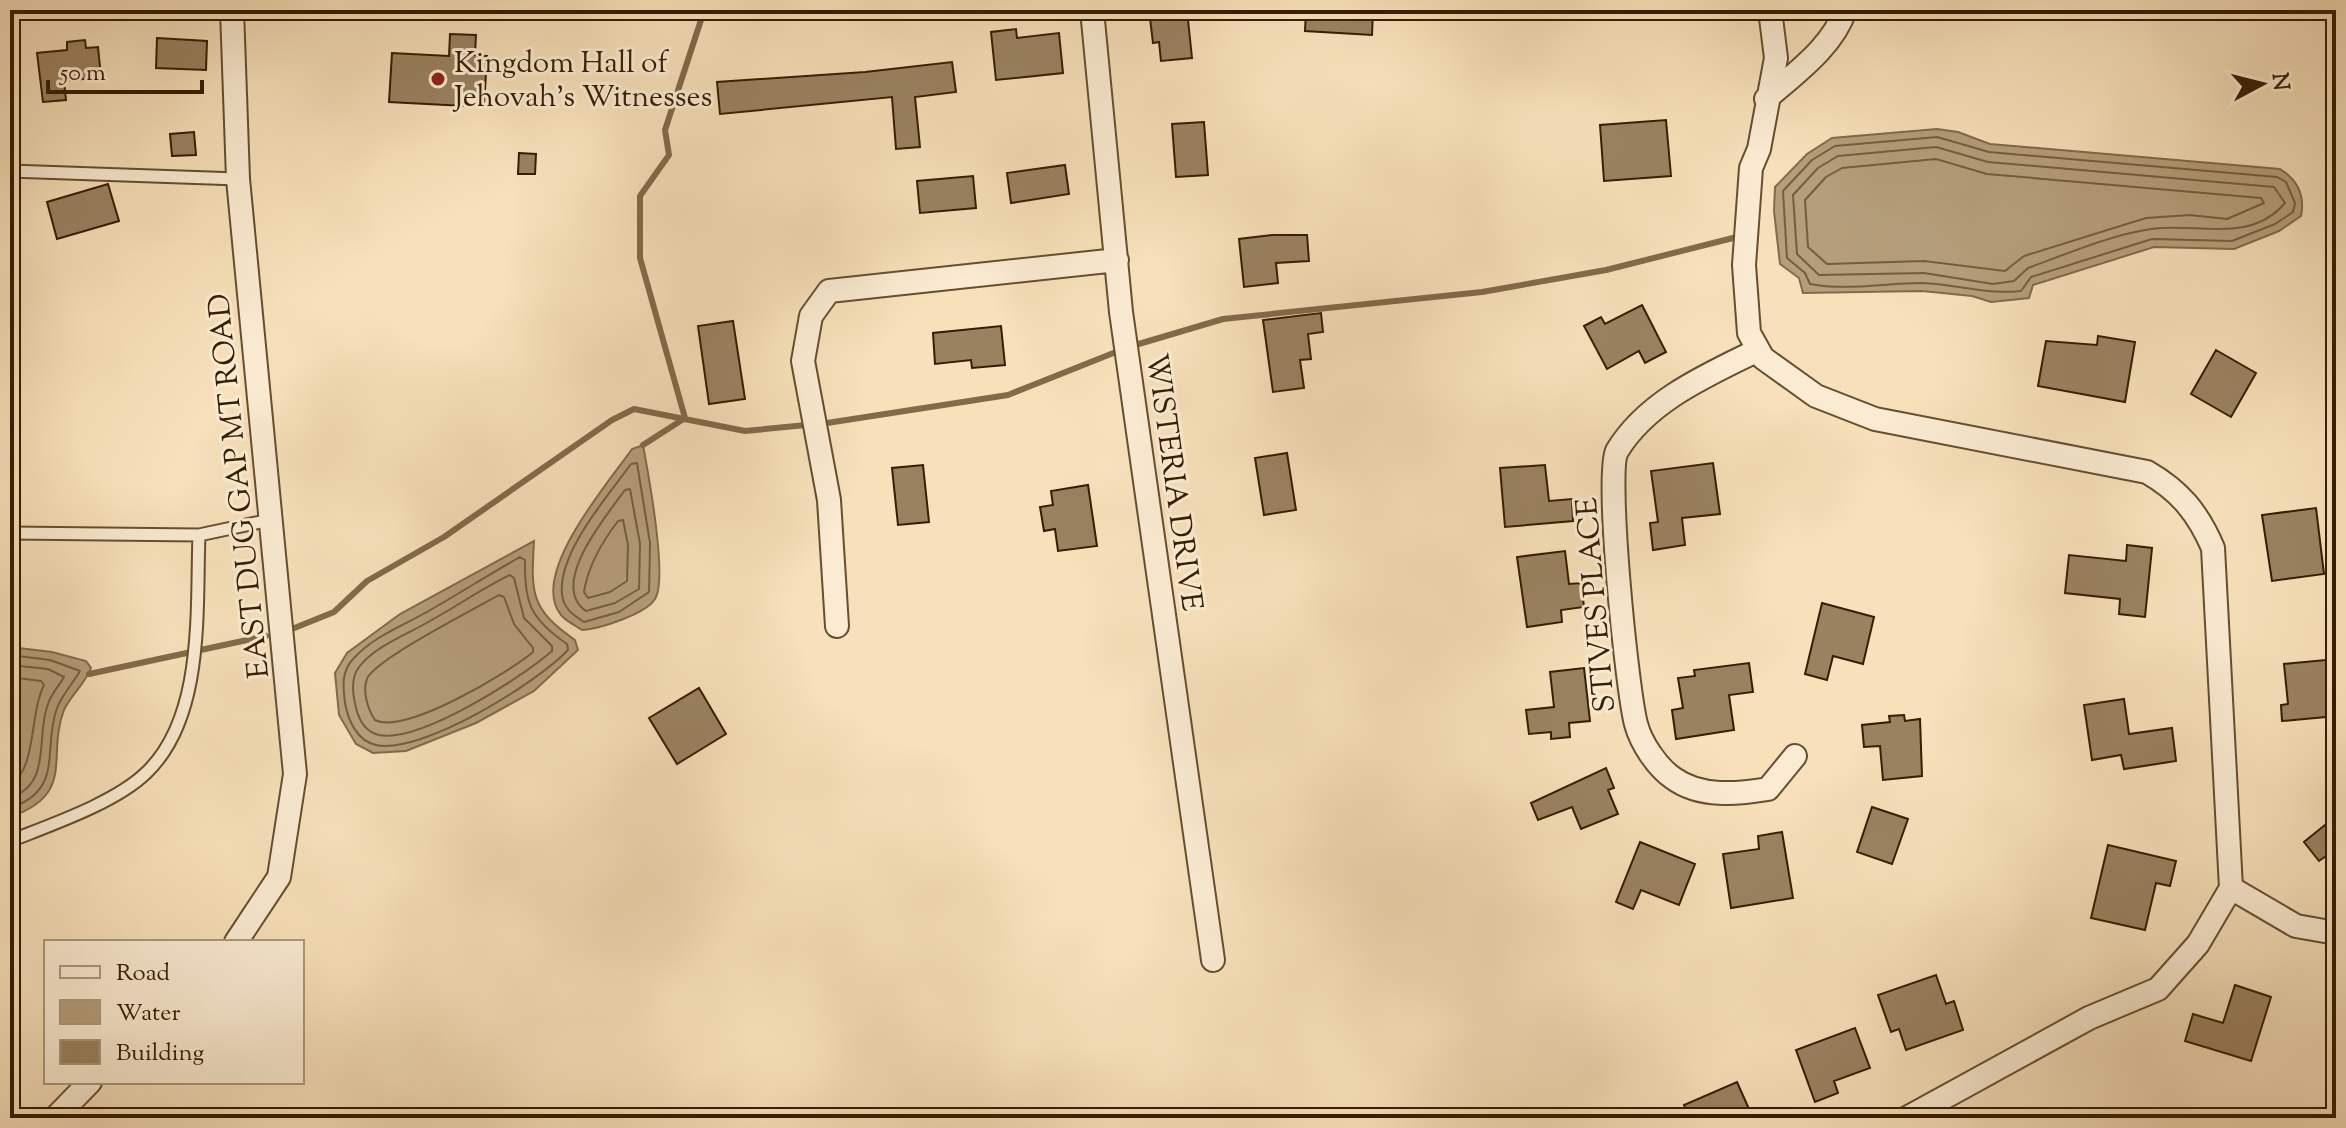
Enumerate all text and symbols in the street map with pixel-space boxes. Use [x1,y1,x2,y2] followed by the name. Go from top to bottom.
[452,43,712,120] place label: Kingdom Hall of Jehovah’s Witnesses
[48,44,202,94] scale bar
[2222,44,2302,124] north arrow
[58,57,106,91] text: 50 m
[429,70,447,88] marker: Kingdom Hall of Jehovah’s Witnesses
[2262,71,2296,93] text: N
[199,291,282,680] street label: EAST DUG GAP MT ROAD
[1133,351,1212,614] street label: WISTERIA DRIVE
[1567,495,1628,714] street label: STIVES PLACE
[44,940,304,1084] legend
[116,957,170,991] text: Road
[116,997,180,1031] text: Water
[116,1037,205,1071] text: Building

